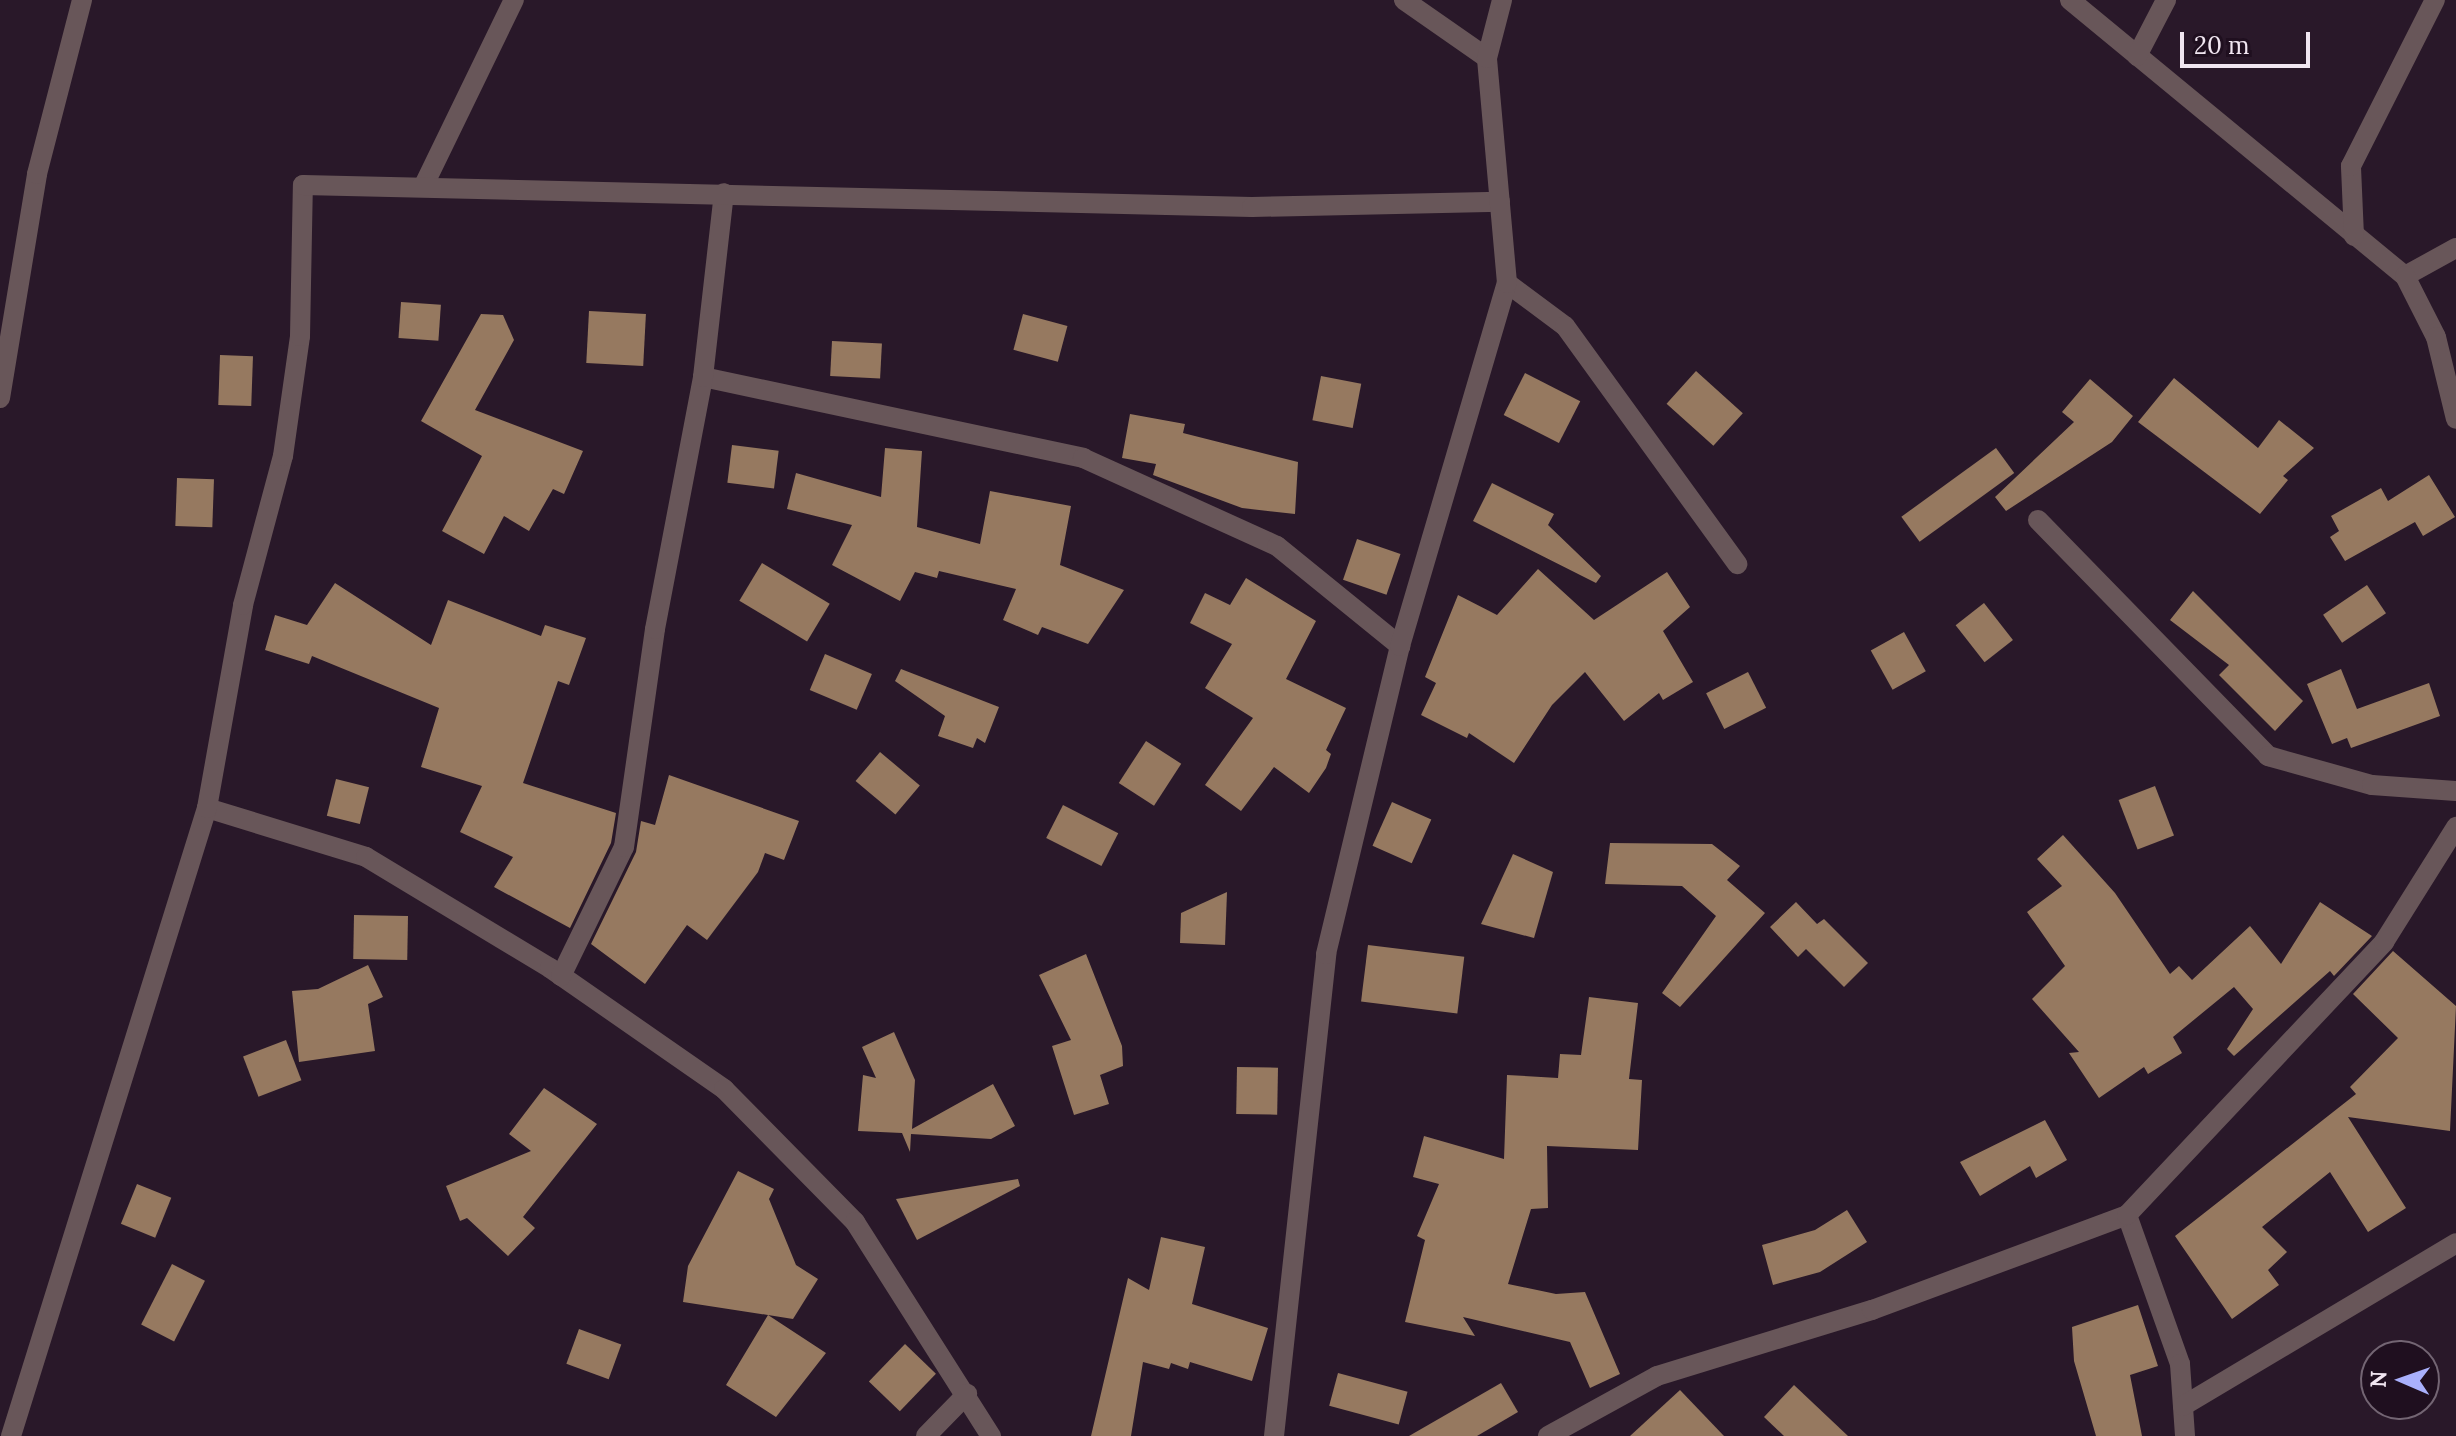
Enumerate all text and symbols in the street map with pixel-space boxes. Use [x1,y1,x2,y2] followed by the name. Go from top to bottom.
[2184,16,2314,66] scale bar
[2194,30,2250,61] text: 20 m
[2360,1340,2440,1420] north arrow
[2364,1370,2392,1388] text: N

